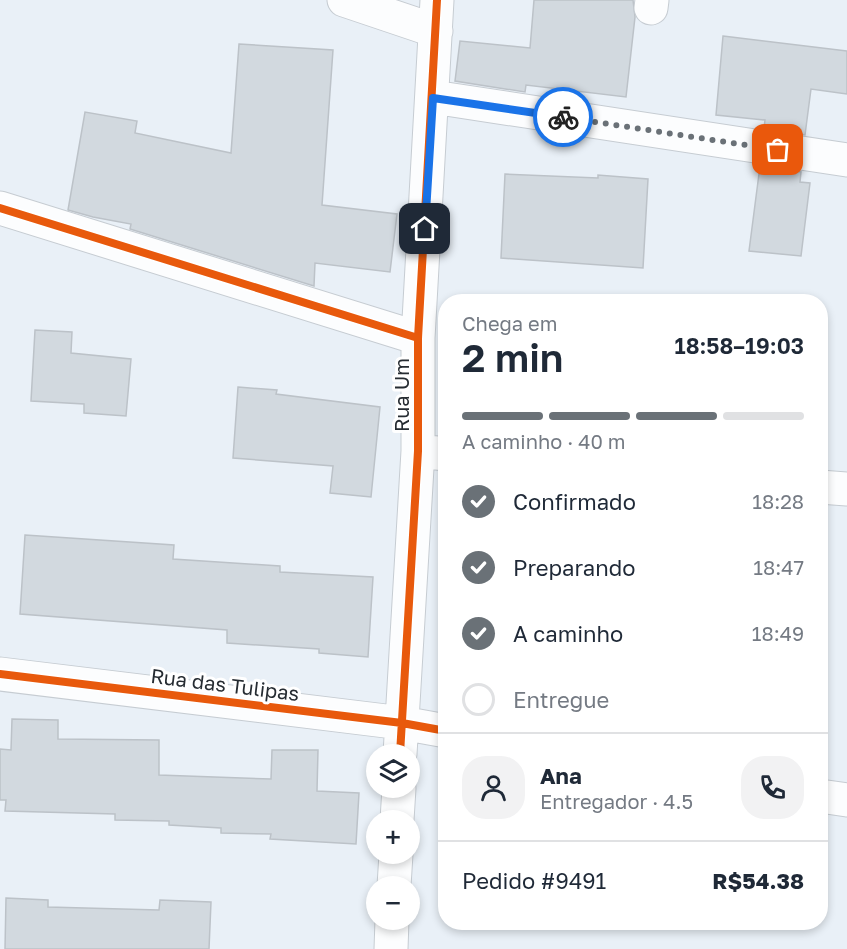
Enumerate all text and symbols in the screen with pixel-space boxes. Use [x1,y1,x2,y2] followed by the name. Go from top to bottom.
[533,87,593,147] courier
[547,101,580,134] icon: bike
[752,124,803,175] pin
[761,133,794,166] icon: bag
[399,203,450,254] pin
[408,212,441,245] icon: home
[462,311,557,335] text: Chega em
[675,332,804,359] text: 18:58–19:03
[462,334,563,381] text: 2 min
[389,358,413,432] street label: Rua Um
[462,429,626,453] text: A caminho · 40 m
[462,485,495,518] icon: check
[513,488,636,515] text: Confirmado
[752,489,804,513] text: 18:28
[462,551,495,584] icon: check
[513,554,636,581] text: Preparando
[753,555,804,579] text: 18:47
[462,617,495,650] icon: check
[513,620,623,647] text: A caminho
[752,621,804,645] text: 18:49
[149,663,301,705] street label: Rua das Tulipas
[513,686,609,713] text: Entregue
[366,744,420,930] map controls
[366,744,420,798] button: layers
[462,756,525,819] button: person
[741,756,804,819] button: phone
[540,762,582,789] text: Ana
[540,789,693,813] text: Entregador · 4.5
[366,810,420,864] button: +
[462,867,606,894] text: Pedido #9491
[712,867,804,894] text: R$54.38
[366,876,420,930] button: −

